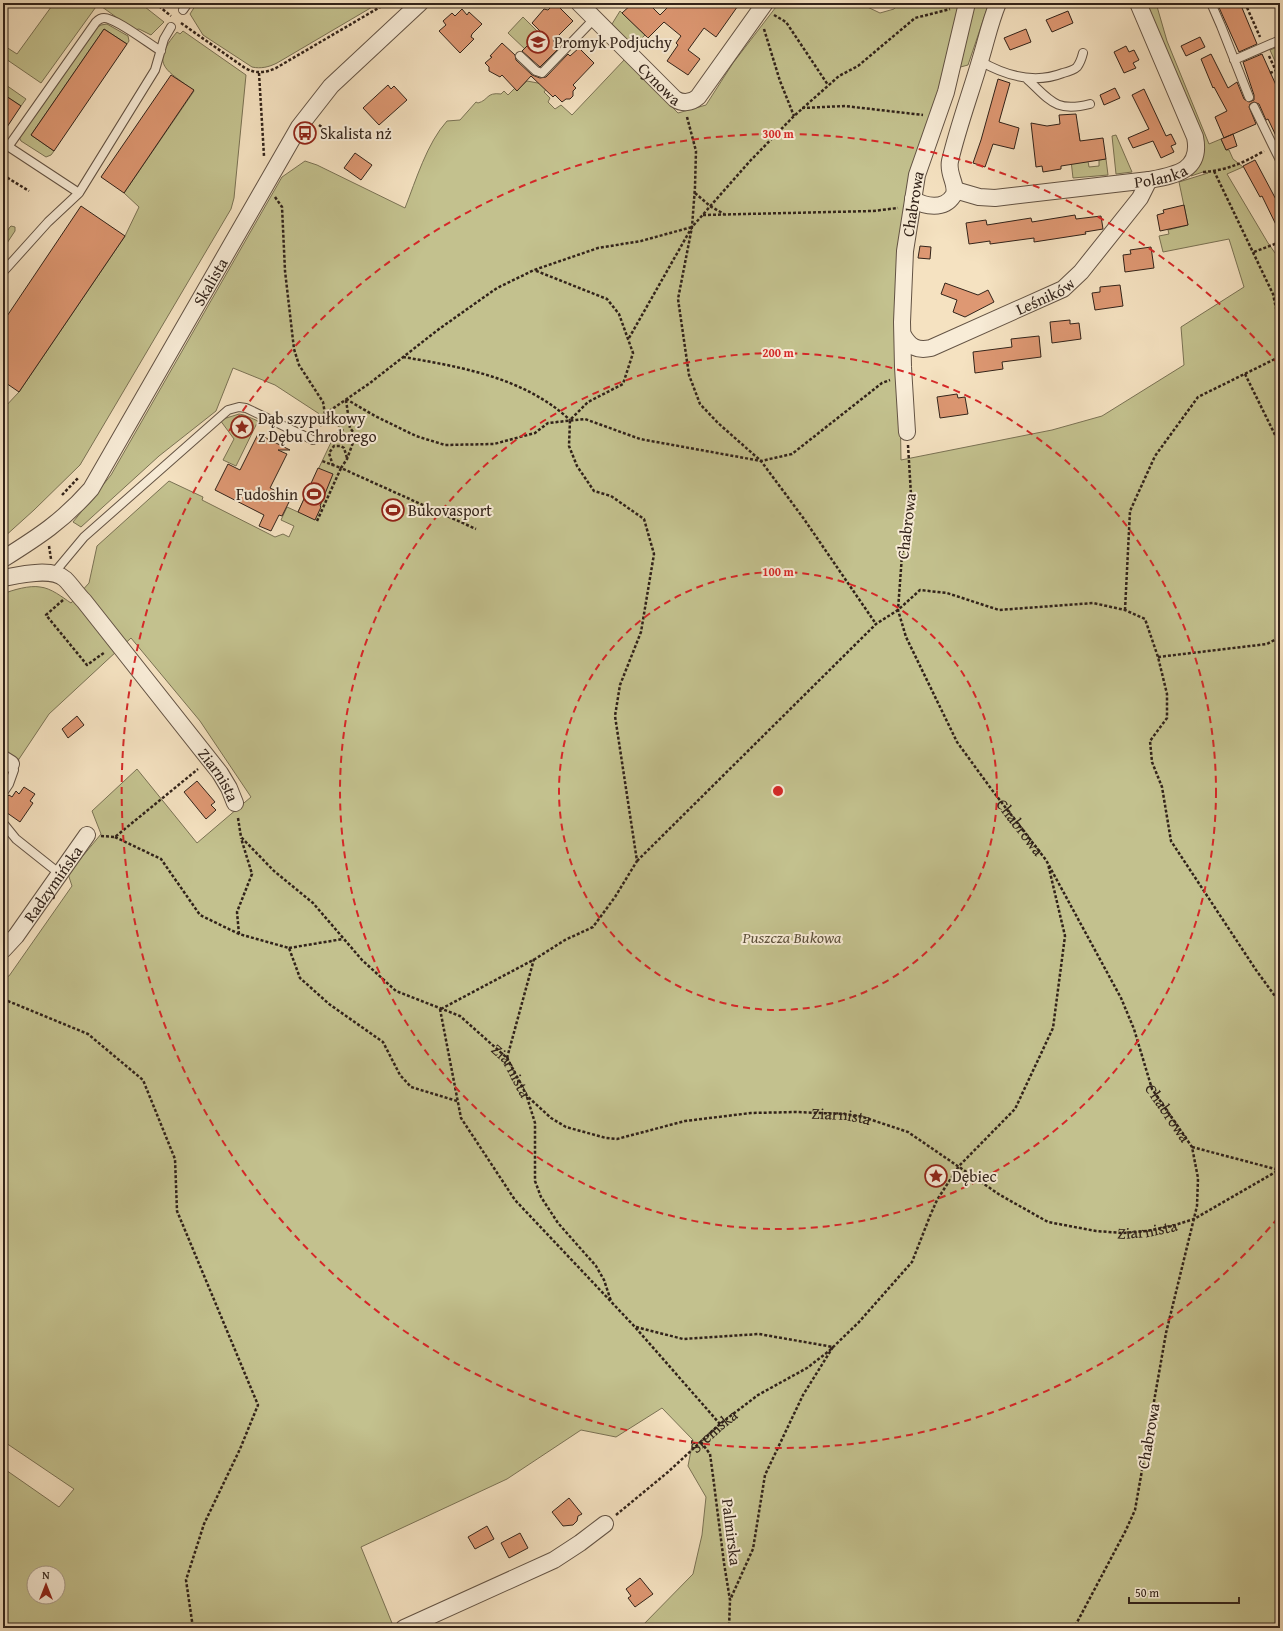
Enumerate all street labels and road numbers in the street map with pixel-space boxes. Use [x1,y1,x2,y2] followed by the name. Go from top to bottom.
[633,57,685,112] street label: Cynowa
[1133,158,1192,194] street label: Polanka
[895,167,930,238] street label: Chabrowa
[187,253,234,310] street label: Skalista
[1012,272,1081,321] street label: Leśników
[890,491,922,560] street label: Chabrowa
[192,743,245,805] street label: Ziarnista
[991,793,1051,861] street label: Chabrowa
[17,840,88,927] street label: Radzymińska
[486,1038,538,1102] street label: Ziarnista
[1139,1081,1197,1147] street label: Chabrowa
[811,1101,875,1131] street label: Ziarnista
[1116,1213,1181,1245] street label: Ziarnista
[1130,1401,1166,1471] street label: Chabrowa
[684,1403,743,1458] street label: Śremska
[716,1497,748,1567] street label: Palmirska

